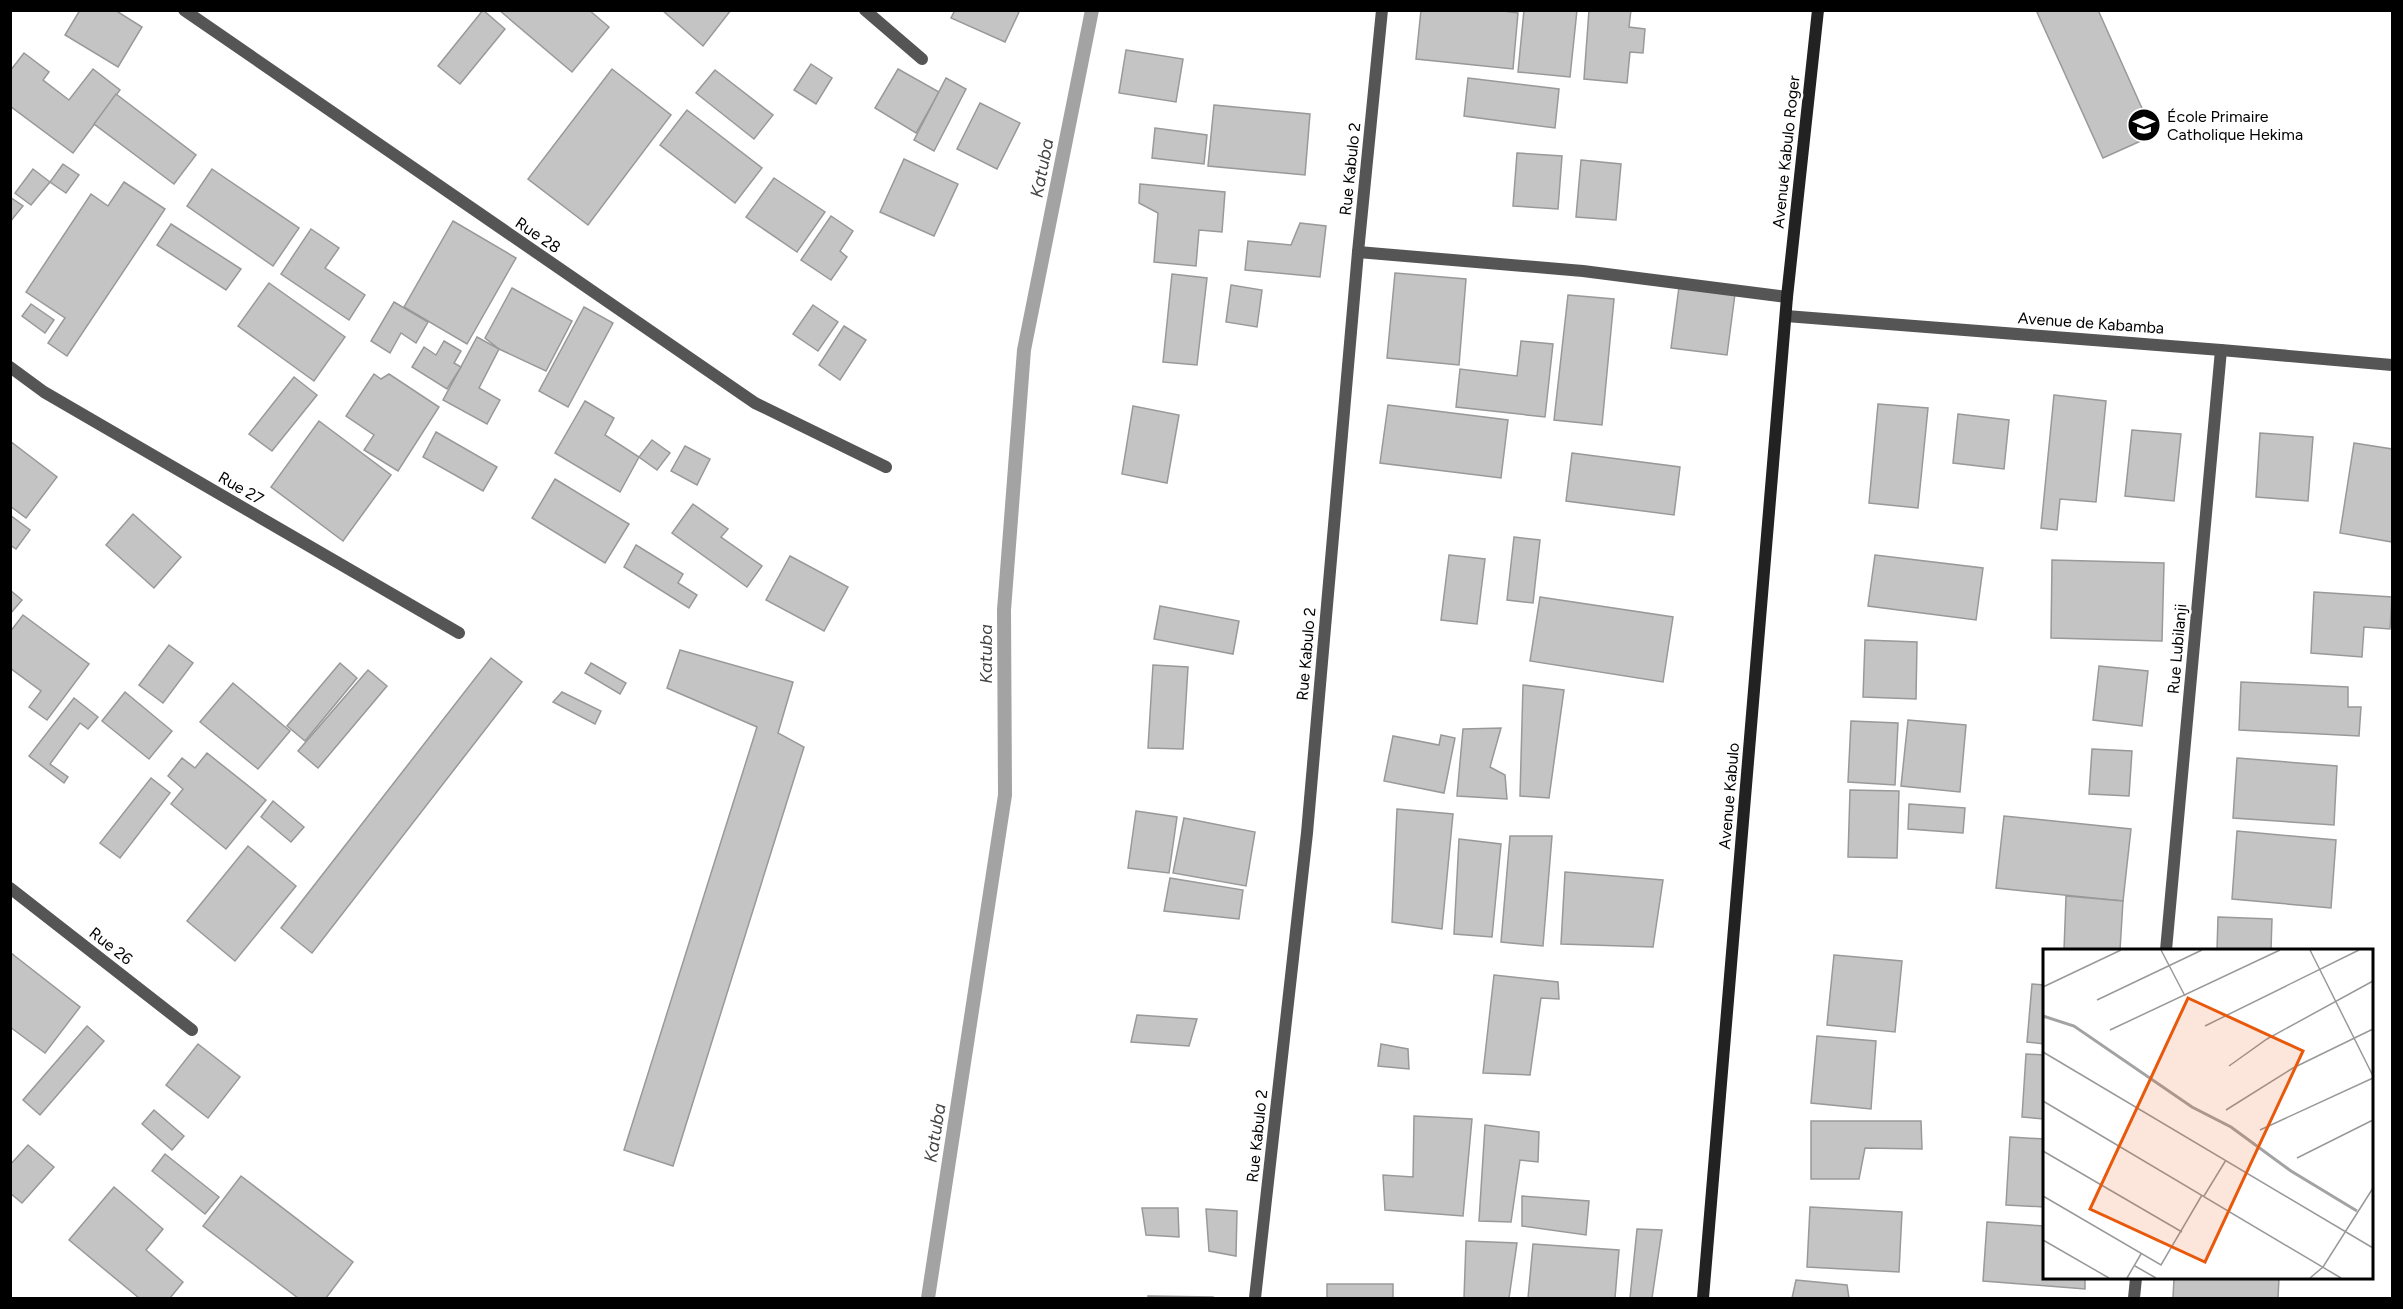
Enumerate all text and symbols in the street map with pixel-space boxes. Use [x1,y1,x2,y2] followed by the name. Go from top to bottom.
[1769,74,1804,229] street label: Avenue Kabulo Roger
[2126,107,2162,143] school or university icon: École Primaire Catholique Hekima
[2167,107,2303,144] place label: École Primaire Catholique Hekima
[1336,122,1364,216] street label: Rue Kabulo 2
[1026,136,1059,199] water label: Katuba
[512,213,564,257] street label: Rue 28
[2017,308,2165,338] street label: Avenue de Kabamba
[215,467,267,509] street label: Rue 27
[2164,603,2190,695] street label: Rue Lubilanji
[1292,607,1320,701] street label: Rue Kabulo 2
[975,624,997,684] water label: Katuba
[1715,742,1743,850] street label: Avenue Kabulo
[86,923,136,969] street label: Rue 26
[2043,949,2373,1279] inset map
[1243,1089,1271,1183] street label: Rue Kabulo 2
[919,1101,951,1164] water label: Katuba

